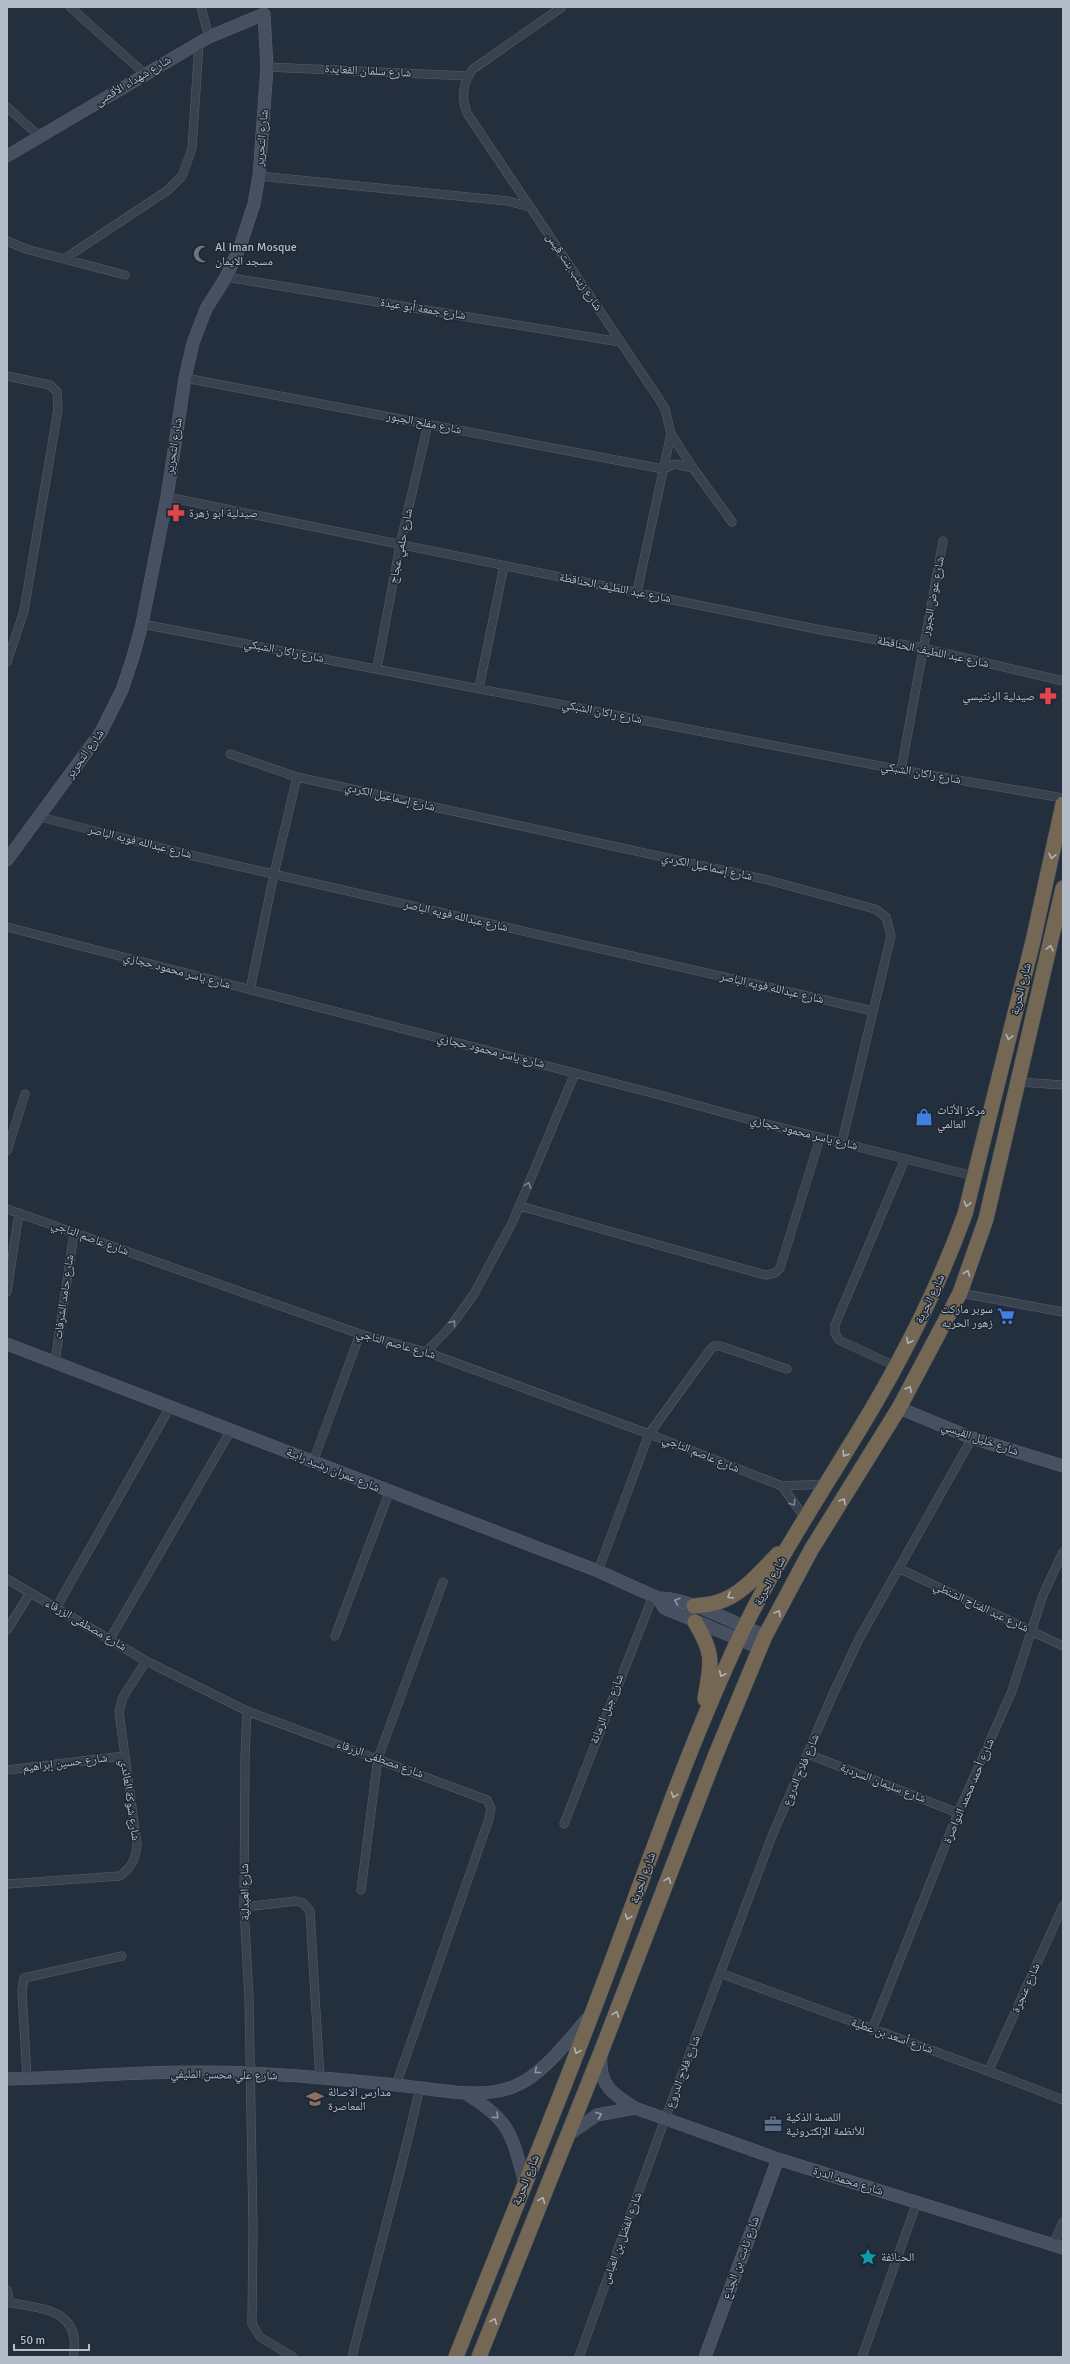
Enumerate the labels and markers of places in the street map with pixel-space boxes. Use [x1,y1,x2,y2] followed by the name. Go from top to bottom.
[215,240,297,269] place label: Al Iman Mosque مسجد الايمان
[192,244,212,264] mosque icon: Al Iman Mosque مسجد الايمان
[166,503,186,523] pharmacy icon: صيدلية ابو زهرة
[189,506,258,521] place label: صيدلية ابو زهرة
[1038,686,1058,706] pharmacy icon: صيدلية الرنتيسي
[962,689,1035,706] place label: صيدلية الرنتيسي
[937,1103,985,1134] place label: مركز الأثاث العالمي
[914,1107,934,1127] shop icon: مركز الأثاث العالمي
[941,1302,993,1331] place label: سوبر ماركت زهور الحريه
[996,1306,1016,1326] supermarket icon: سوبر ماركت زهور الحريه
[328,2085,391,2114] place label: مدارس الاصالة المعاصرة
[305,2089,325,2109] school or university icon: مدارس الاصالة المعاصرة
[786,2110,865,2139] place label: اللمسة الذكية للأنظمة الإلكترونية
[763,2114,783,2134] office icon: اللمسة الذكية للأنظمة الإلكترونية
[858,2247,878,2267] place icon: الحنائفة
[881,2250,914,2265] place label: الحنائفة

